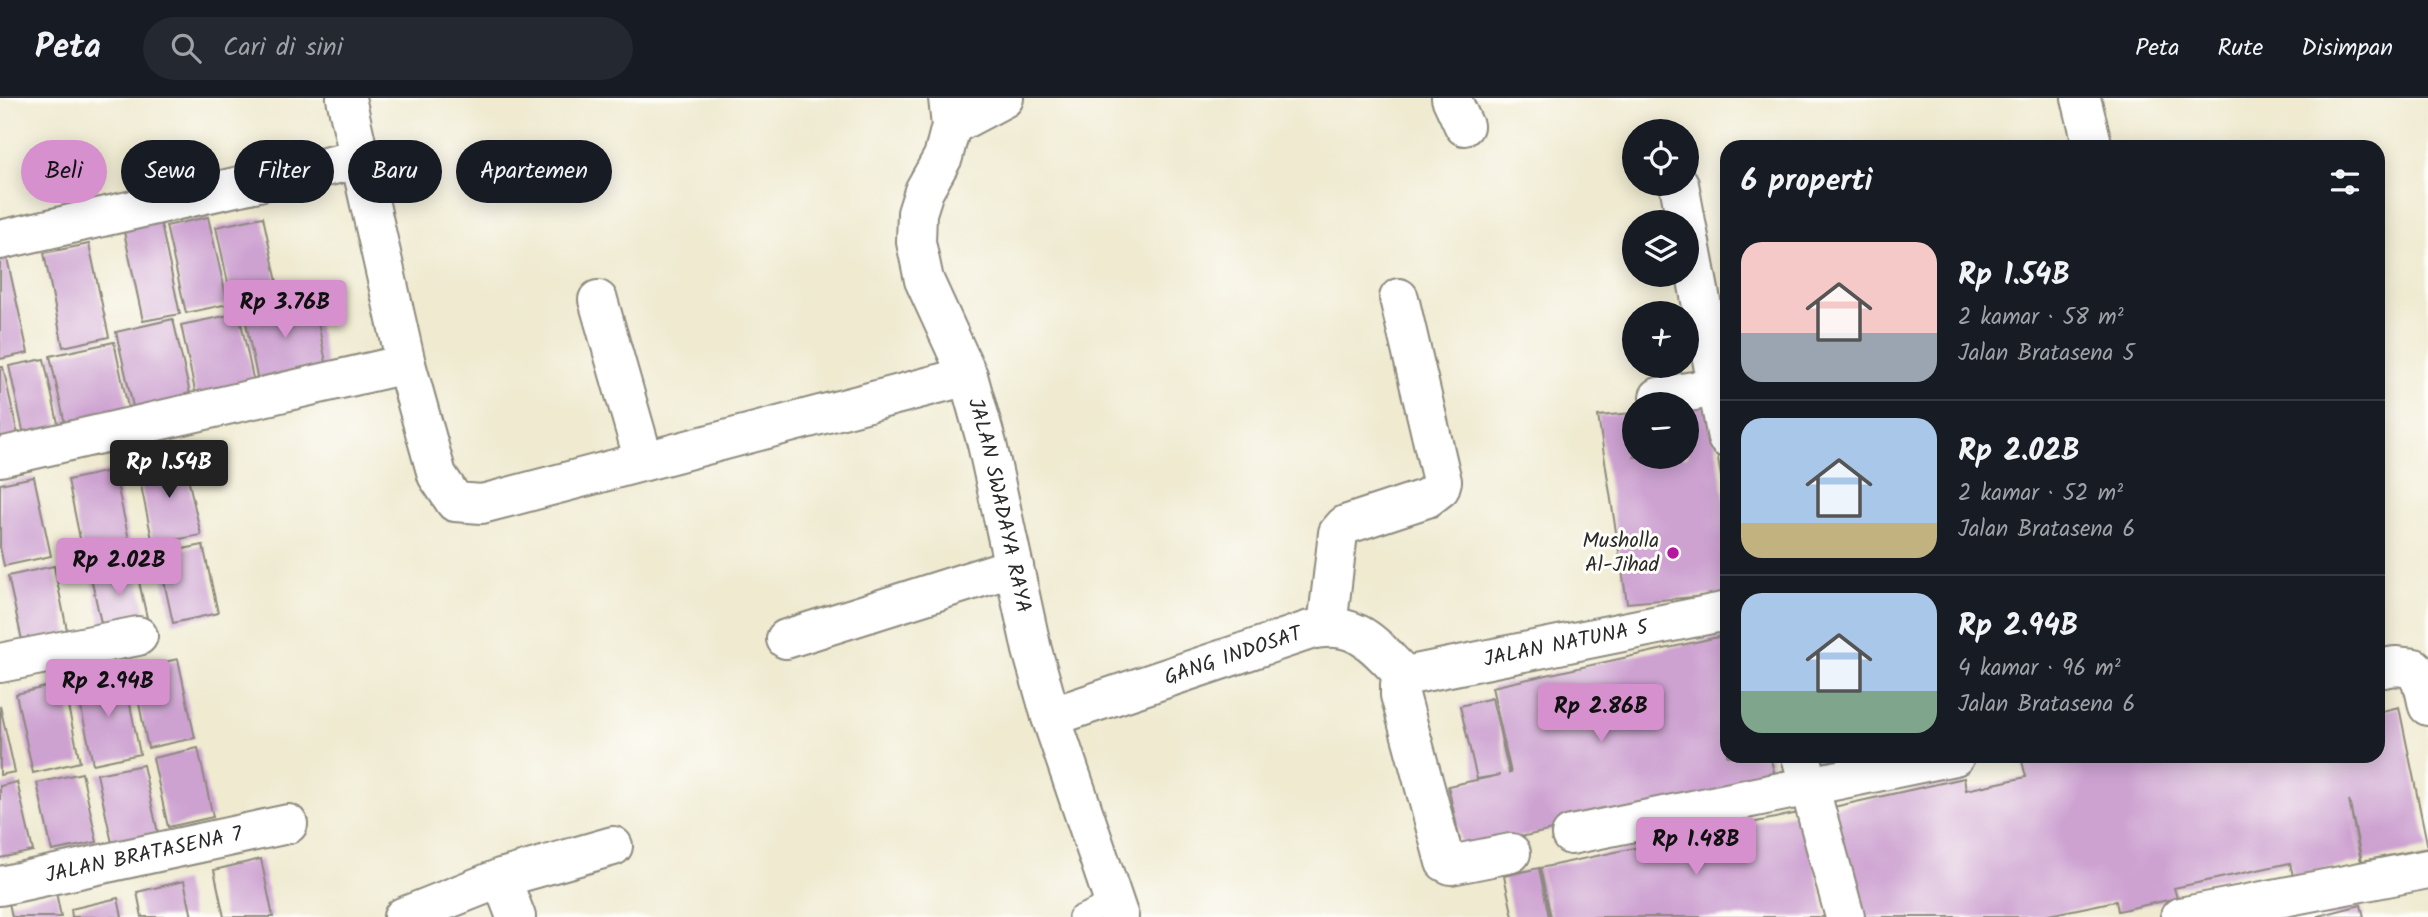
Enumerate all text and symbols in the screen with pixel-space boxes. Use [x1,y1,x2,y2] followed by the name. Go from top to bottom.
[143,17,633,80] search box
[35,22,101,75] text: Peta
[223,27,343,69] text: Cari di sini
[167,29,205,67] icon: search
[2135,29,2180,68] text: Peta
[2218,29,2263,68] text: Rute
[2301,29,2393,68] text: Disimpan
[1622,119,1699,469] map controls
[1622,119,1699,196] button: locate
[21,140,107,203] chip: Beli
[121,140,220,203] chip: Sewa
[234,140,334,203] chip: Filter
[348,140,442,203] chip: Baru
[456,140,612,203] chip: Apartemen
[1741,158,1872,206] text: 6 properti
[2326,163,2364,201] icon: filters
[1622,210,1699,287] button: layers
[1958,252,2070,300] text: Rp 1.54B
[1797,270,1881,354] icon: home
[213,280,357,340] pin: Rp 3.76B
[240,285,330,321] text: Rp 3.76B
[1958,300,2124,336] text: 2 kamar · 58 m²
[1622,301,1699,378] button: +
[1958,336,2135,372] text: Jalan Bratasena 5
[1622,392,1699,469] button: −
[958,394,1040,616] street label: JALAN SWADAYA RAYA
[1958,428,2080,476] text: Rp 2.02B
[97,440,241,500] pin: Rp 1.54B
[126,445,212,481] text: Rp 1.54B
[1797,446,1881,530] icon: home
[1958,476,2123,512] text: 2 kamar · 52 m²
[1958,512,2135,548] text: Jalan Bratasena 6
[1582,525,1660,582] place label: Musholla Al-Jihad
[47,538,191,598] pin: Rp 2.02B
[72,543,166,579] text: Rp 2.02B
[1665,545,1681,561] marker: Musholla Al-Jihad
[1958,603,2079,651] text: Rp 2.94B
[1481,611,1653,676] street label: JALAN NATUNA 5
[1160,617,1308,694] street label: GANG INDOSAT
[1797,621,1881,705] icon: home
[1958,651,2121,687] text: 4 kamar · 96 m²
[36,660,180,719] pin: Rp 2.94B
[62,664,154,700] text: Rp 2.94B
[1529,684,1673,744] pin: Rp 2.86B
[1958,687,2135,723] text: Jalan Bratasena 6
[1554,689,1648,725] text: Rp 2.86B
[42,818,246,892] street label: JALAN BRATASENA 7
[1624,818,1768,877] pin: Rp 1.48B
[1652,822,1740,858] text: Rp 1.48B

